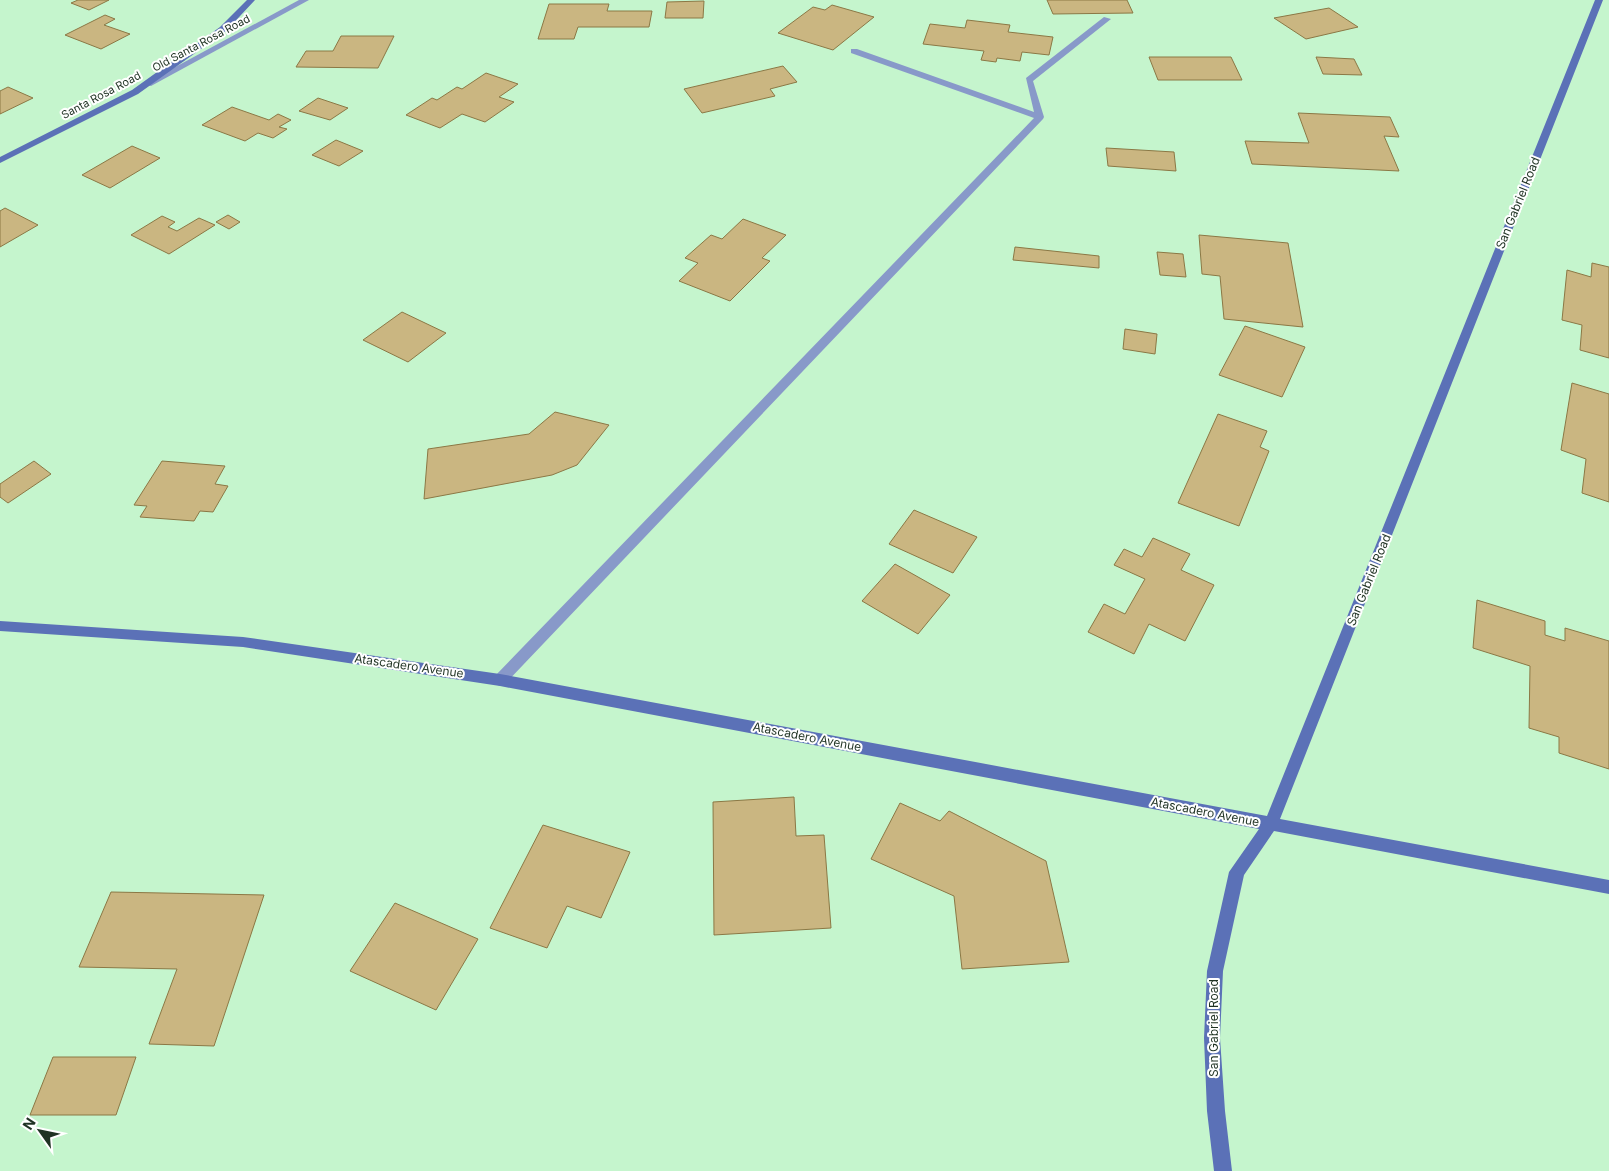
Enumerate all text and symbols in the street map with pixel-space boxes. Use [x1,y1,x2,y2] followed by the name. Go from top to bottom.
[150,11,252,75] street label: Old Santa Rosa Road
[59,68,143,122] street label: Santa Rosa Road
[1492,155,1543,251] street label: San Gabriel Road
[1343,532,1394,628] street label: San Gabriel Road
[353,650,465,681] street label: Atascadero Avenue
[752,719,863,754] street label: Atascadero Avenue
[1150,794,1261,829] street label: Atascadero Avenue
[1206,979,1221,1077] street label: San Gabriel Road
[15,1106,65,1156] north arrow
[19,1115,39,1133] text: N

